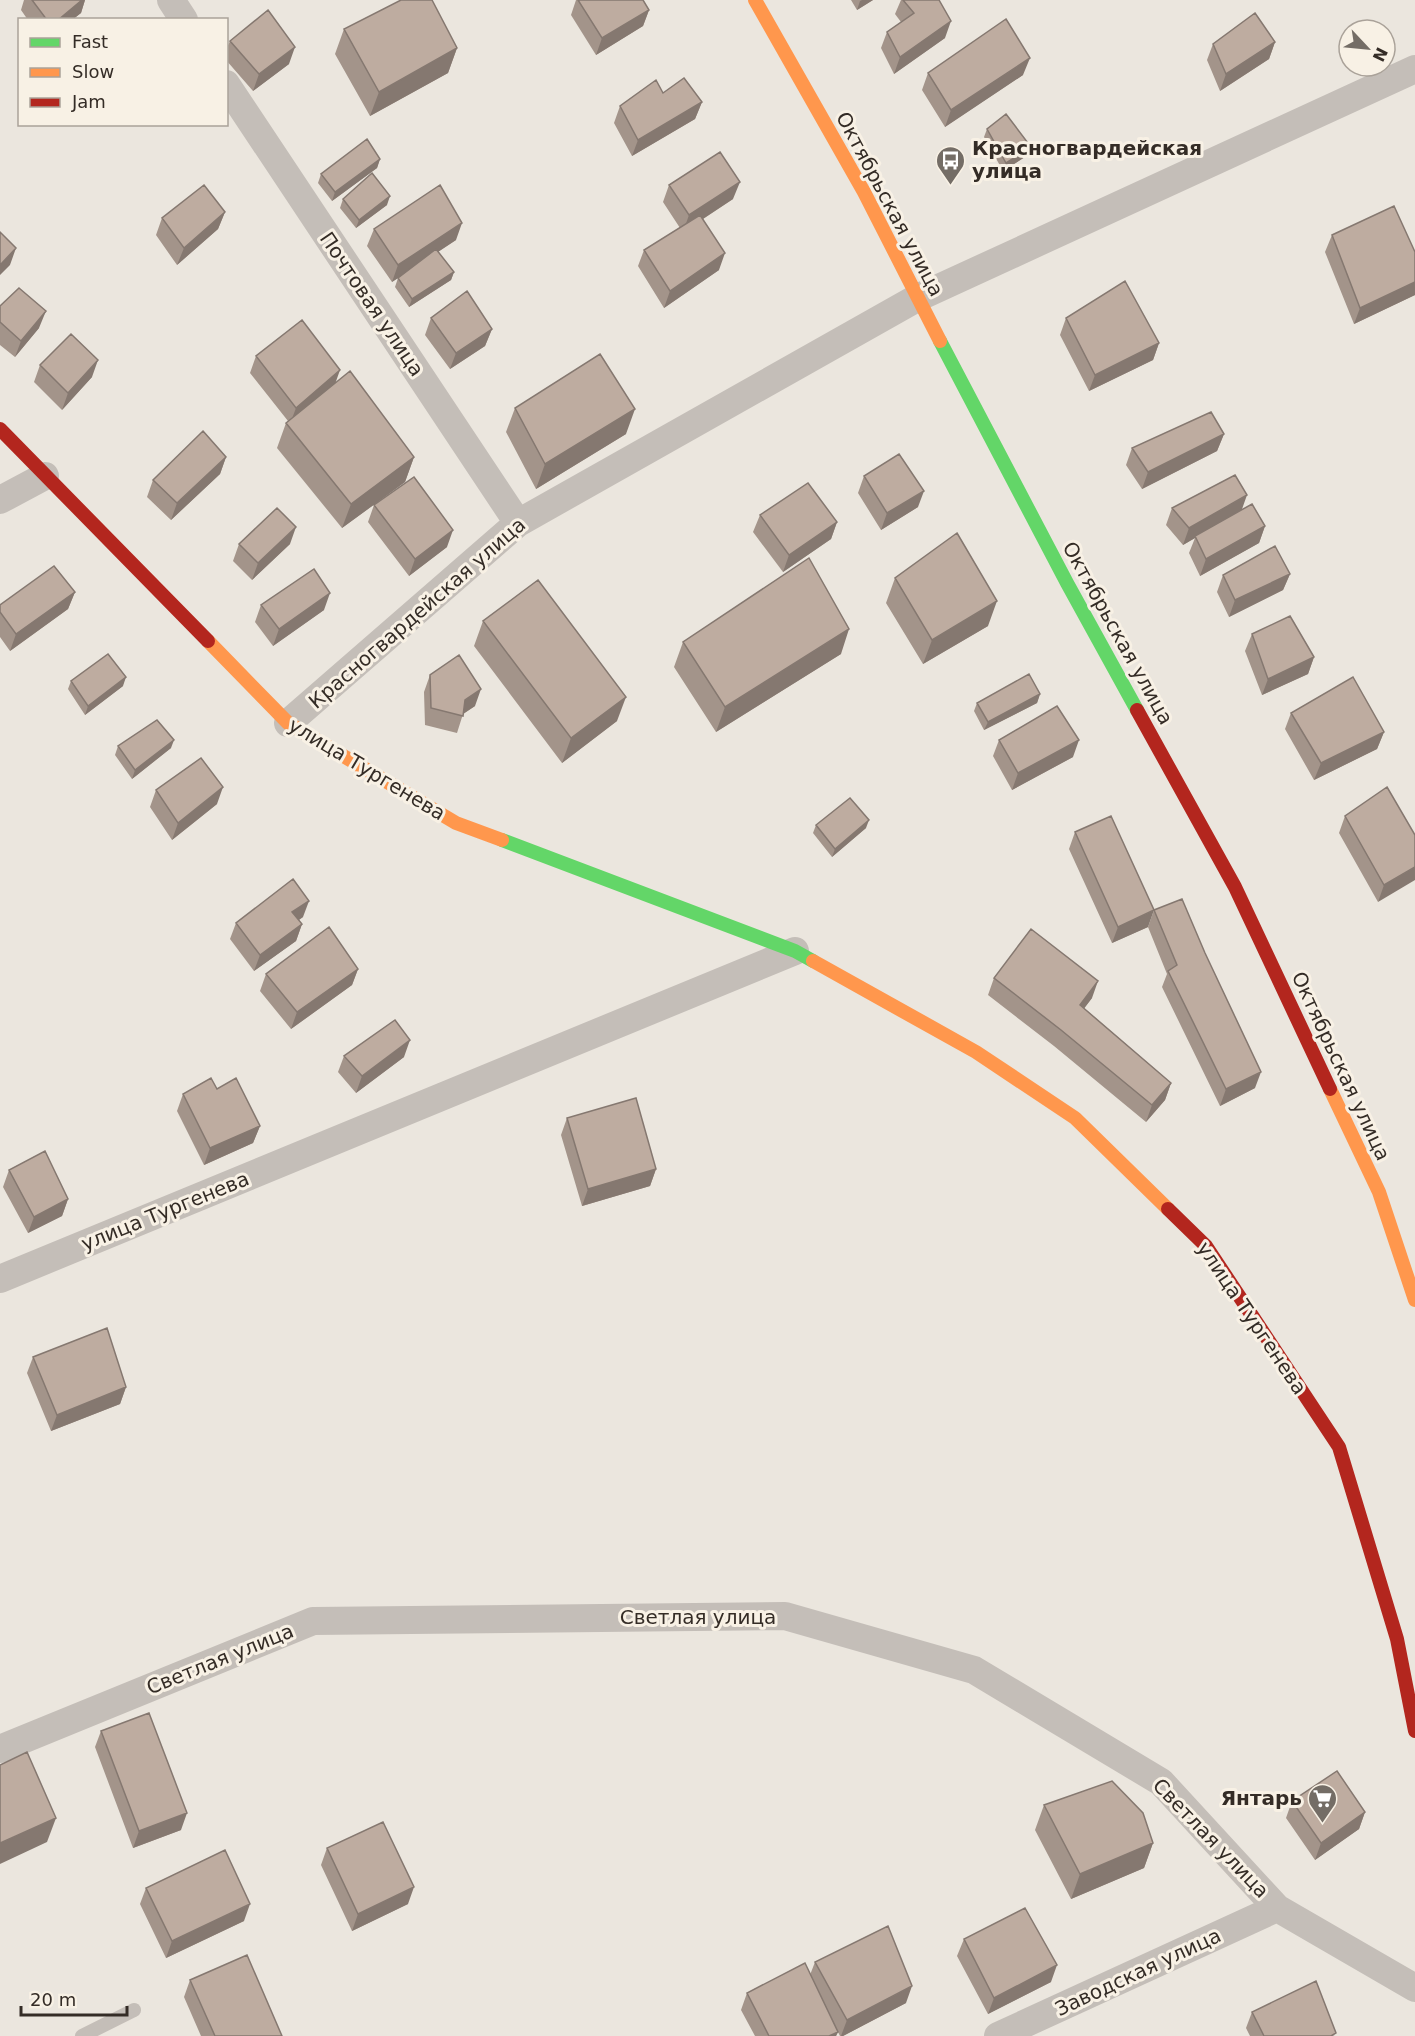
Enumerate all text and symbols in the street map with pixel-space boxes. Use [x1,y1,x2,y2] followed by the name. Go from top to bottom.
[18,18,228,126] legend
[1337,18,1397,78] north arrow
[72,31,108,52] text: Fast
[1369,44,1392,65] text: N
[72,61,114,82] text: Slow
[71,91,106,112] text: Jam
[831,108,949,300] street label: Октябрьская улица
[972,136,1202,183] place label: Красногвардейская улица
[935,144,967,186] bus stop icon: Красногвардейская улица
[315,227,429,381] street label: Почтовая улица
[304,512,530,714] street label: Красногвардейская улица
[1058,537,1178,729] street label: Октябрьская улица
[284,713,450,825] street label: улица Тургенева
[1287,968,1395,1164] street label: Октябрьская улица
[78,1166,252,1256] street label: улица Тургенева
[1192,1237,1312,1399] street label: улица Тургенева
[620,1605,776,1629] street label: Светлая улица
[143,1619,297,1699] street label: Светлая улица
[1148,1773,1274,1903] street label: Светлая улица
[1307,1782,1339,1824] supermarket icon: Янтарь
[1221,1786,1302,1810] place label: Янтарь
[1051,1923,1225,2021] street label: Заводская улица
[21,1979,128,2017] scale bar
[30,1989,76,2010] text: 20 m

